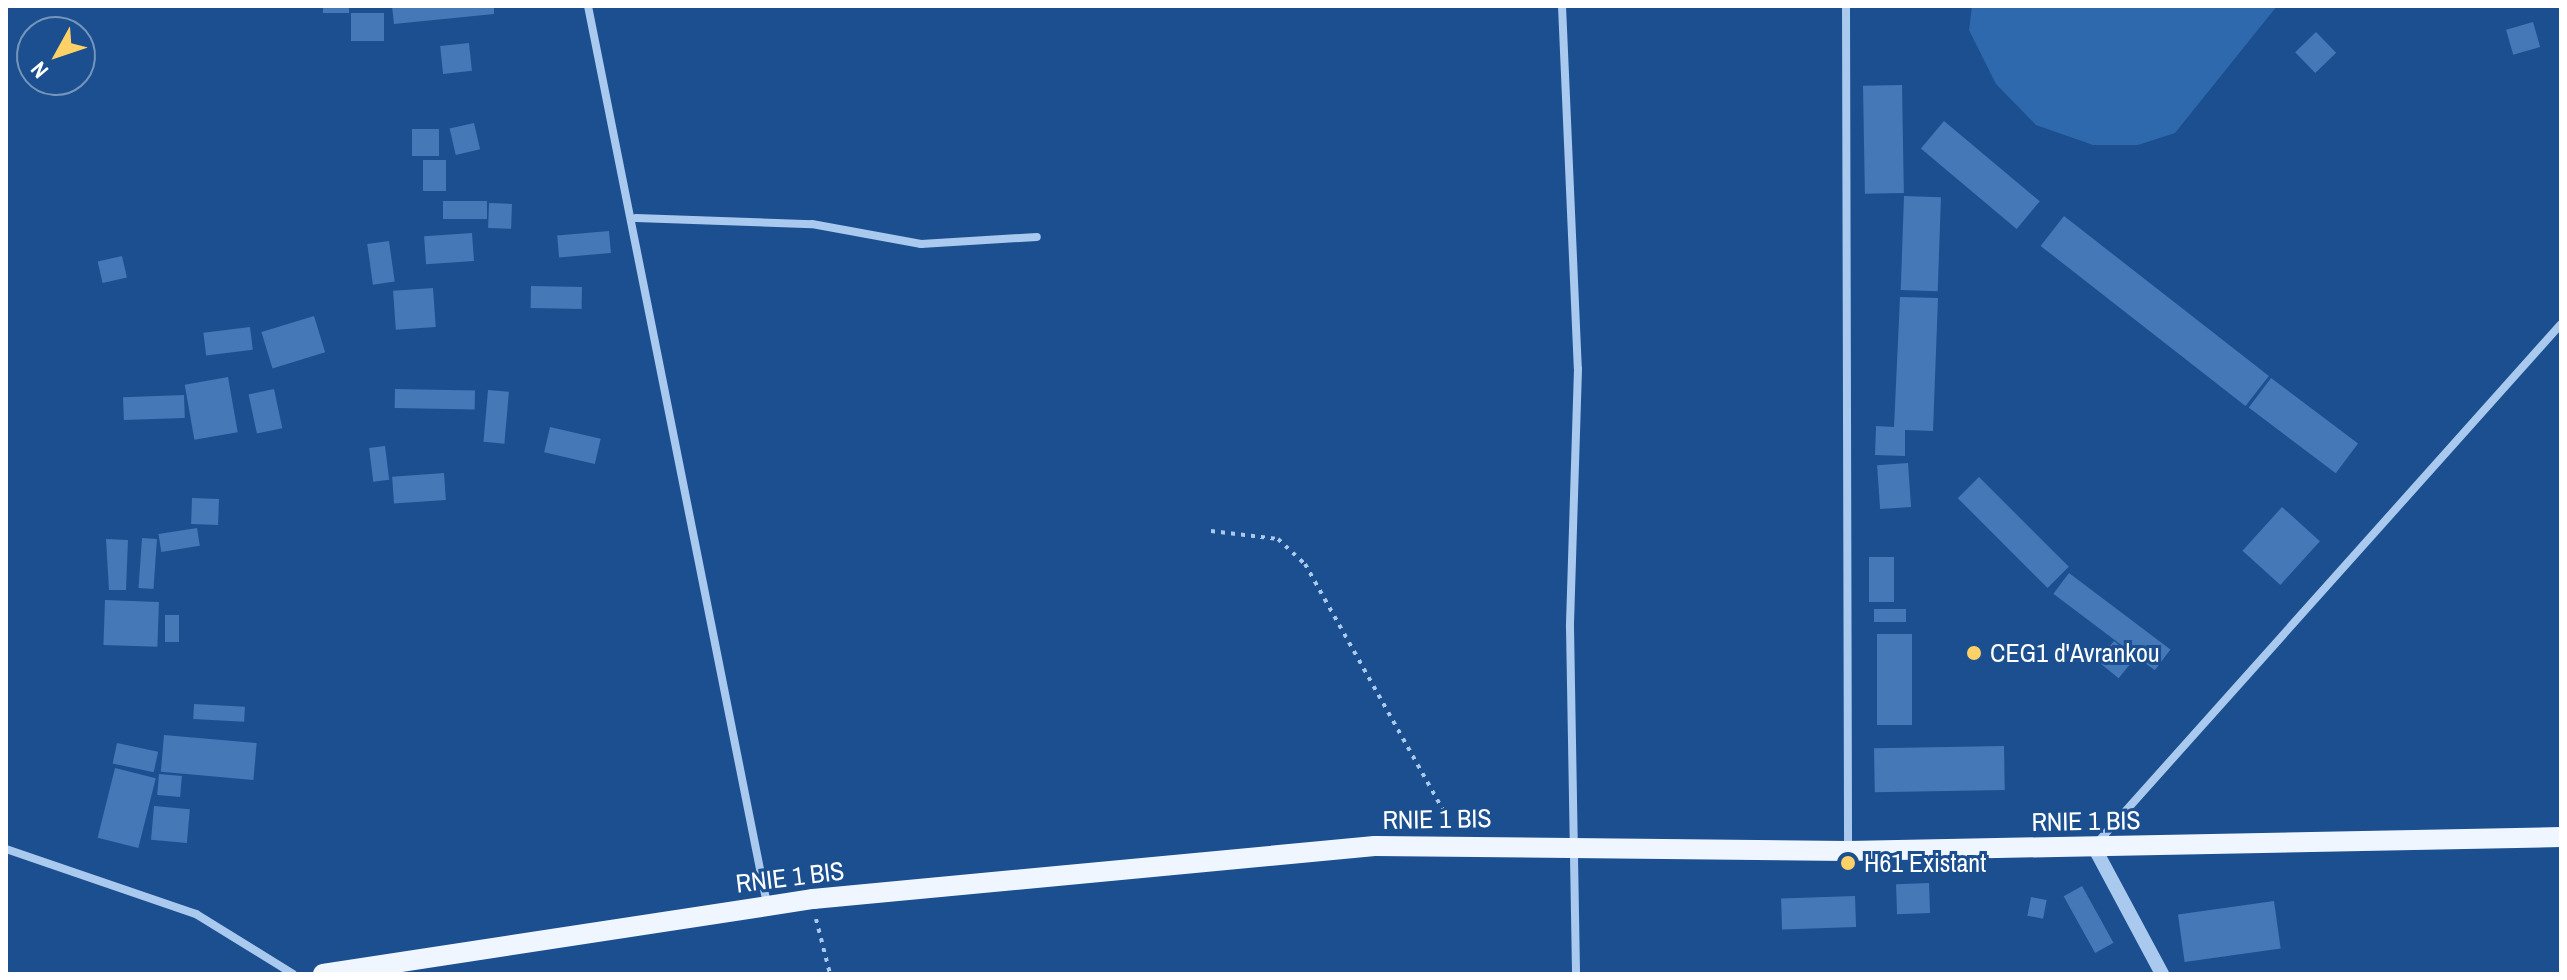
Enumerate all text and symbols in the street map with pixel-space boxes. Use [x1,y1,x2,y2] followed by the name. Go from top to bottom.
[16,16,96,96] north arrow
[23,56,55,85] text: N
[1990,637,2160,669] place label: CEG1 d'Avrankou
[1965,644,1983,662] marker: CEG1 d'Avrankou
[1382,802,1492,836] street label: RNIE 1 BIS
[2031,804,2141,838] street label: RNIE 1 BIS
[1864,847,1986,879] place label: H61 Existant
[1839,854,1857,872] marker: H61 Existant
[734,855,846,899] street label: RNIE 1 BIS

